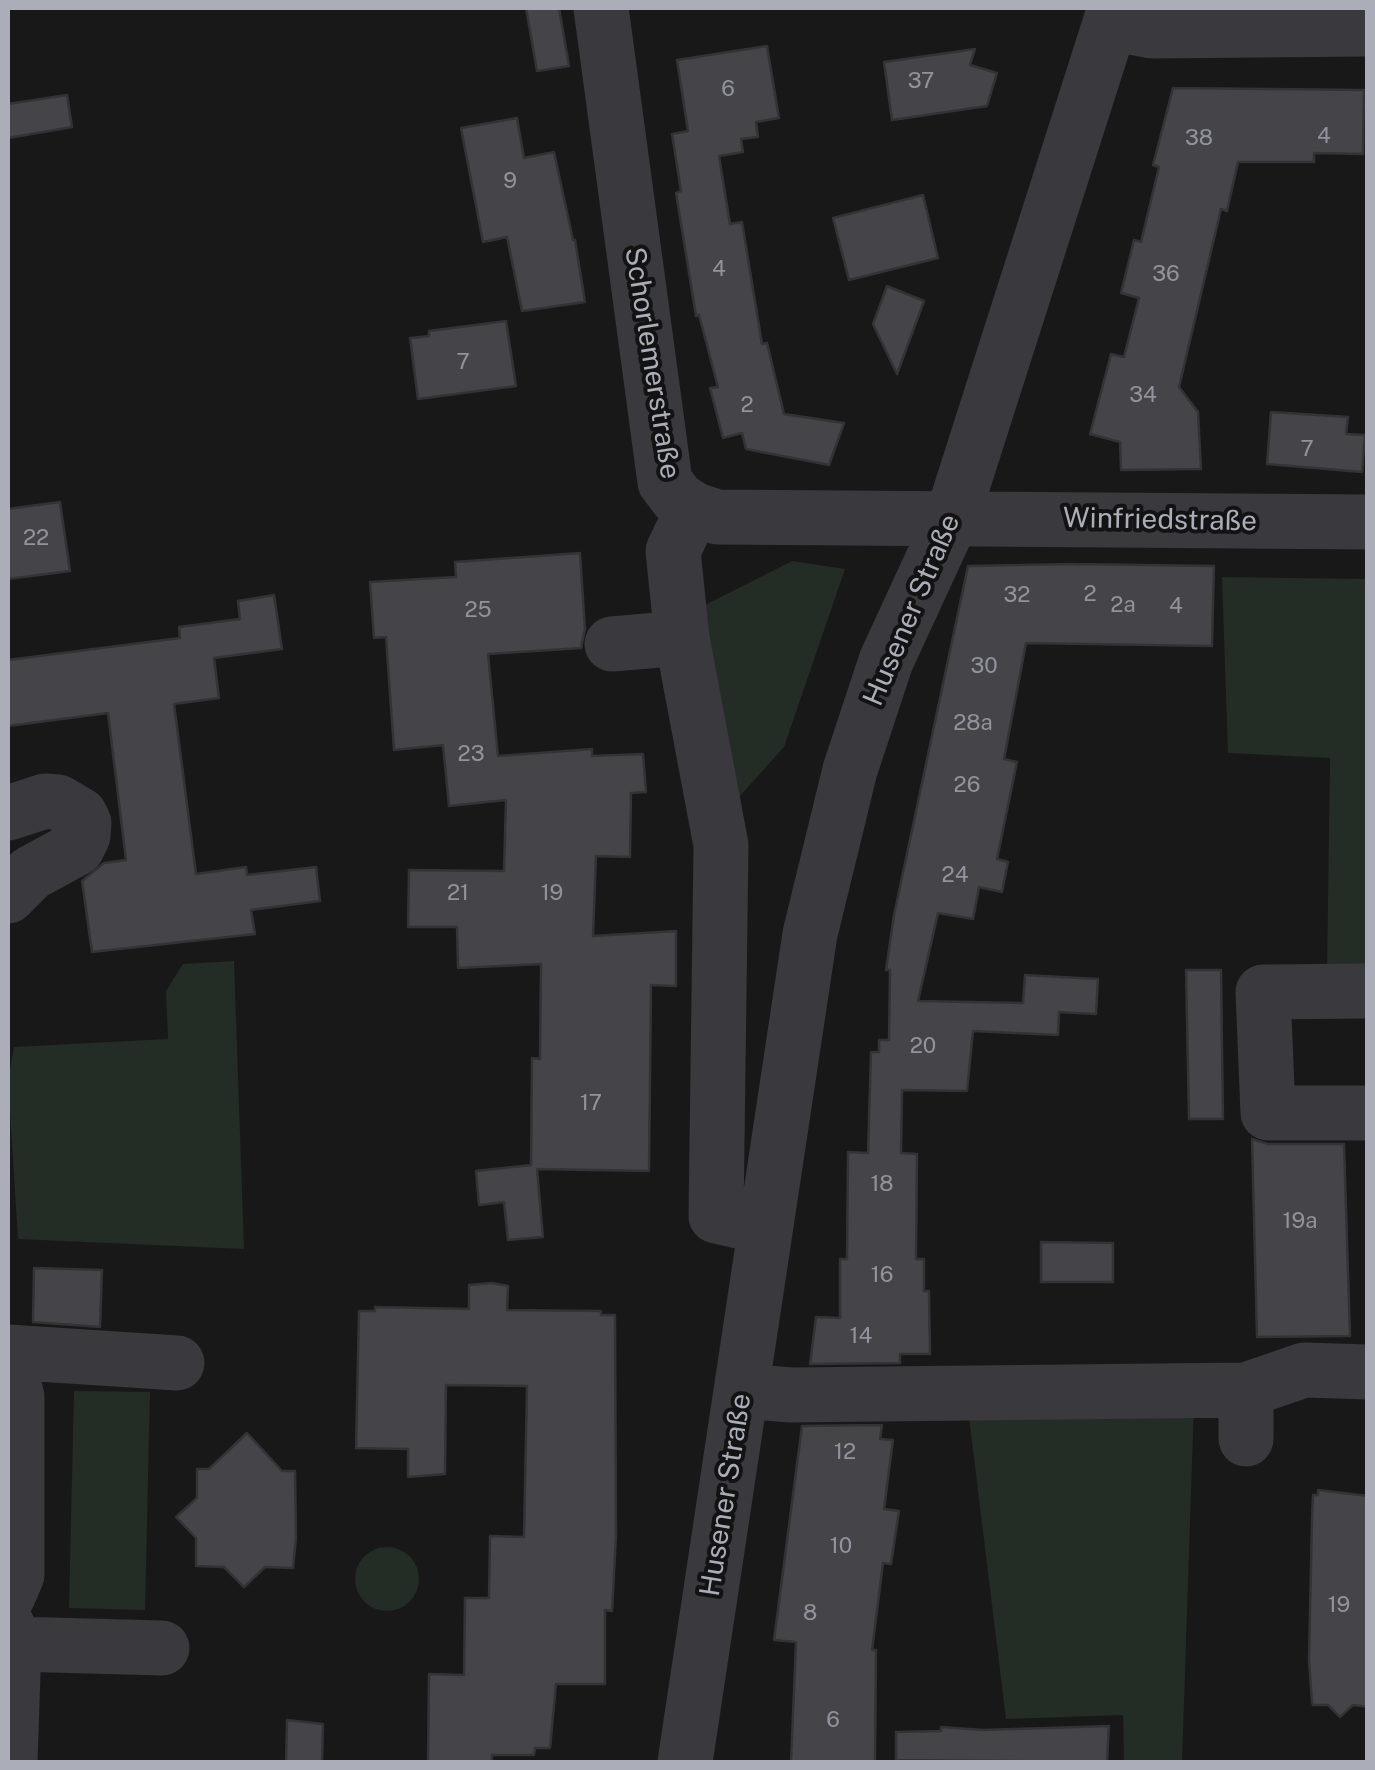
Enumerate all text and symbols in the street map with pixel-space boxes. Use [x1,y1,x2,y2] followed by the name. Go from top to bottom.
[908,68,934,94] house number: 37
[721,76,735,102] house number: 6
[1317,123,1331,149] house number: 4
[1185,125,1213,151] house number: 38
[503,168,517,194] house number: 9
[617,245,687,481] street label: Schorlemerstraße
[712,256,726,282] house number: 4
[1152,261,1180,287] house number: 36
[456,349,470,375] house number: 7
[1129,382,1157,408] house number: 34
[740,392,754,418] house number: 2
[1300,436,1314,462] house number: 7
[1063,502,1257,538] street label: Winfriedstraße
[857,509,967,711] street label: Husener Straße
[23,525,49,551] house number: 22
[1083,581,1097,607] house number: 2
[1004,582,1030,608] house number: 32
[1110,592,1136,618] house number: 2a
[1169,593,1183,619] house number: 4
[464,597,492,623] house number: 25
[970,653,998,679] house number: 30
[953,710,993,736] house number: 28a
[458,741,484,767] house number: 23
[954,772,980,798] house number: 26
[942,862,968,888] house number: 24
[447,880,469,906] house number: 21
[541,880,563,906] house number: 19
[910,1033,936,1059] house number: 20
[580,1090,602,1116] house number: 17
[870,1171,894,1197] house number: 18
[1283,1208,1317,1234] house number: 19a
[871,1262,893,1288] house number: 16
[850,1323,872,1349] house number: 14
[693,1391,759,1599] street label: Husener Straße
[834,1439,856,1465] house number: 12
[830,1533,852,1559] house number: 10
[1328,1592,1350,1618] house number: 19
[803,1600,817,1626] house number: 8
[826,1707,840,1733] house number: 6

